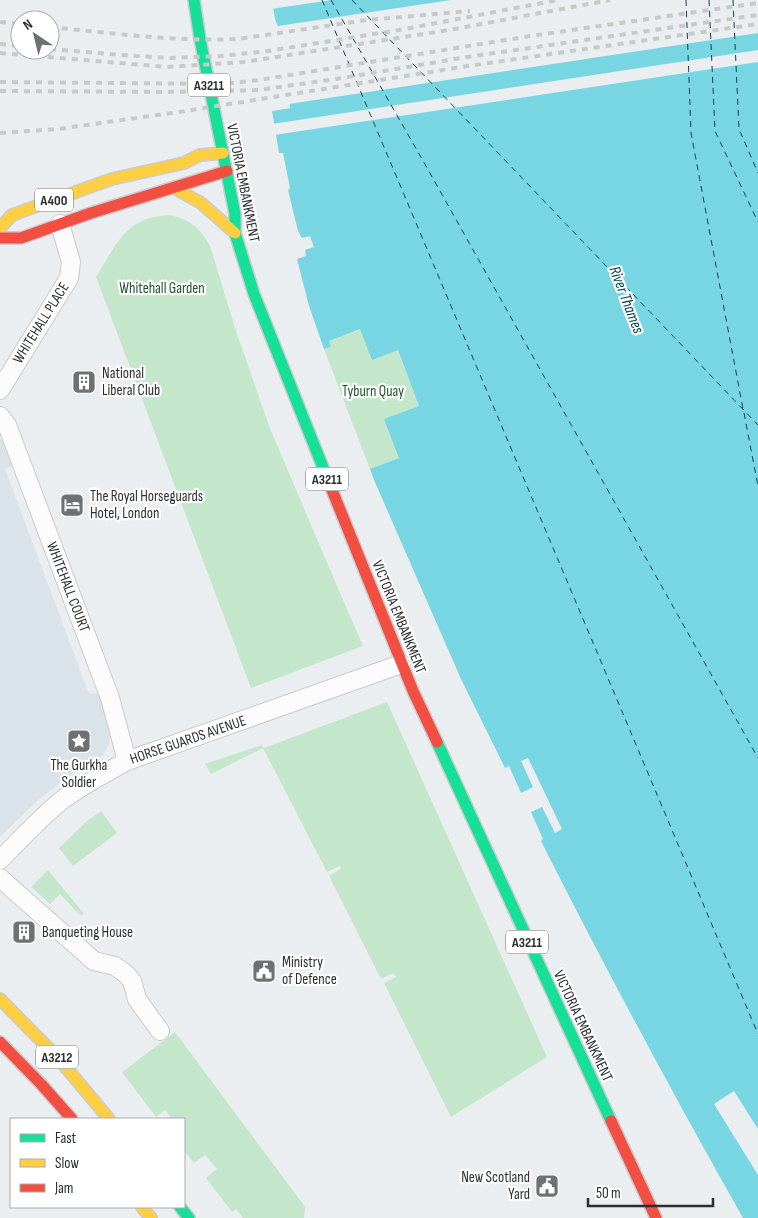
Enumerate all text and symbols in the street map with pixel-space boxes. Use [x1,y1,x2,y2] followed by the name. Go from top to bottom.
[10,10,60,60] north arrow
[20,16,36,34] text: N
[188,74,230,96] road number: A3211
[222,122,264,244] street label: VICTORIA EMBANKMENT
[35,188,73,212] road number: A400
[604,264,648,337] water label: River Thames
[9,279,73,367] street label: WHITEHALL PLACE
[119,279,205,298] park label: Whitehall Garden
[102,364,160,400] place label: National Liberal Club
[71,369,97,395] building icon: National Liberal Club
[342,382,404,401] park label: Tyburn Quay
[306,468,348,490] road number: A3211
[90,487,203,523] place label: The Royal Horseguards Hotel, London
[59,492,85,518] hotel icon: The Royal Horseguards Hotel, London
[42,539,94,635] street label: WHITEHALL COURT
[368,558,430,676] street label: VICTORIA EMBANKMENT
[128,711,248,769] street label: HORSE GUARDS AVENUE
[66,728,92,754] place icon: The Gurkha Soldier
[51,756,108,792] place label: The Gurkha Soldier
[11,919,37,945] building icon: Banqueting House
[42,923,133,942] place label: Banqueting House
[506,930,548,954] road number: A3211
[282,953,337,989] place label: Ministry of Defence
[251,958,277,984] public building icon: Ministry of Defence
[549,967,617,1085] street label: VICTORIA EMBANKMENT
[36,1046,78,1068] road number: A3212
[10,1118,185,1208] legend
[55,1129,77,1148] text: Fast
[55,1154,79,1173] text: Slow
[461,1168,530,1204] place label: New Scotland Yard
[534,1173,560,1199] public building icon: New Scotland Yard
[588,1176,713,1208] scale bar
[54,1179,73,1198] text: Jam
[596,1184,621,1203] text: 50 m

